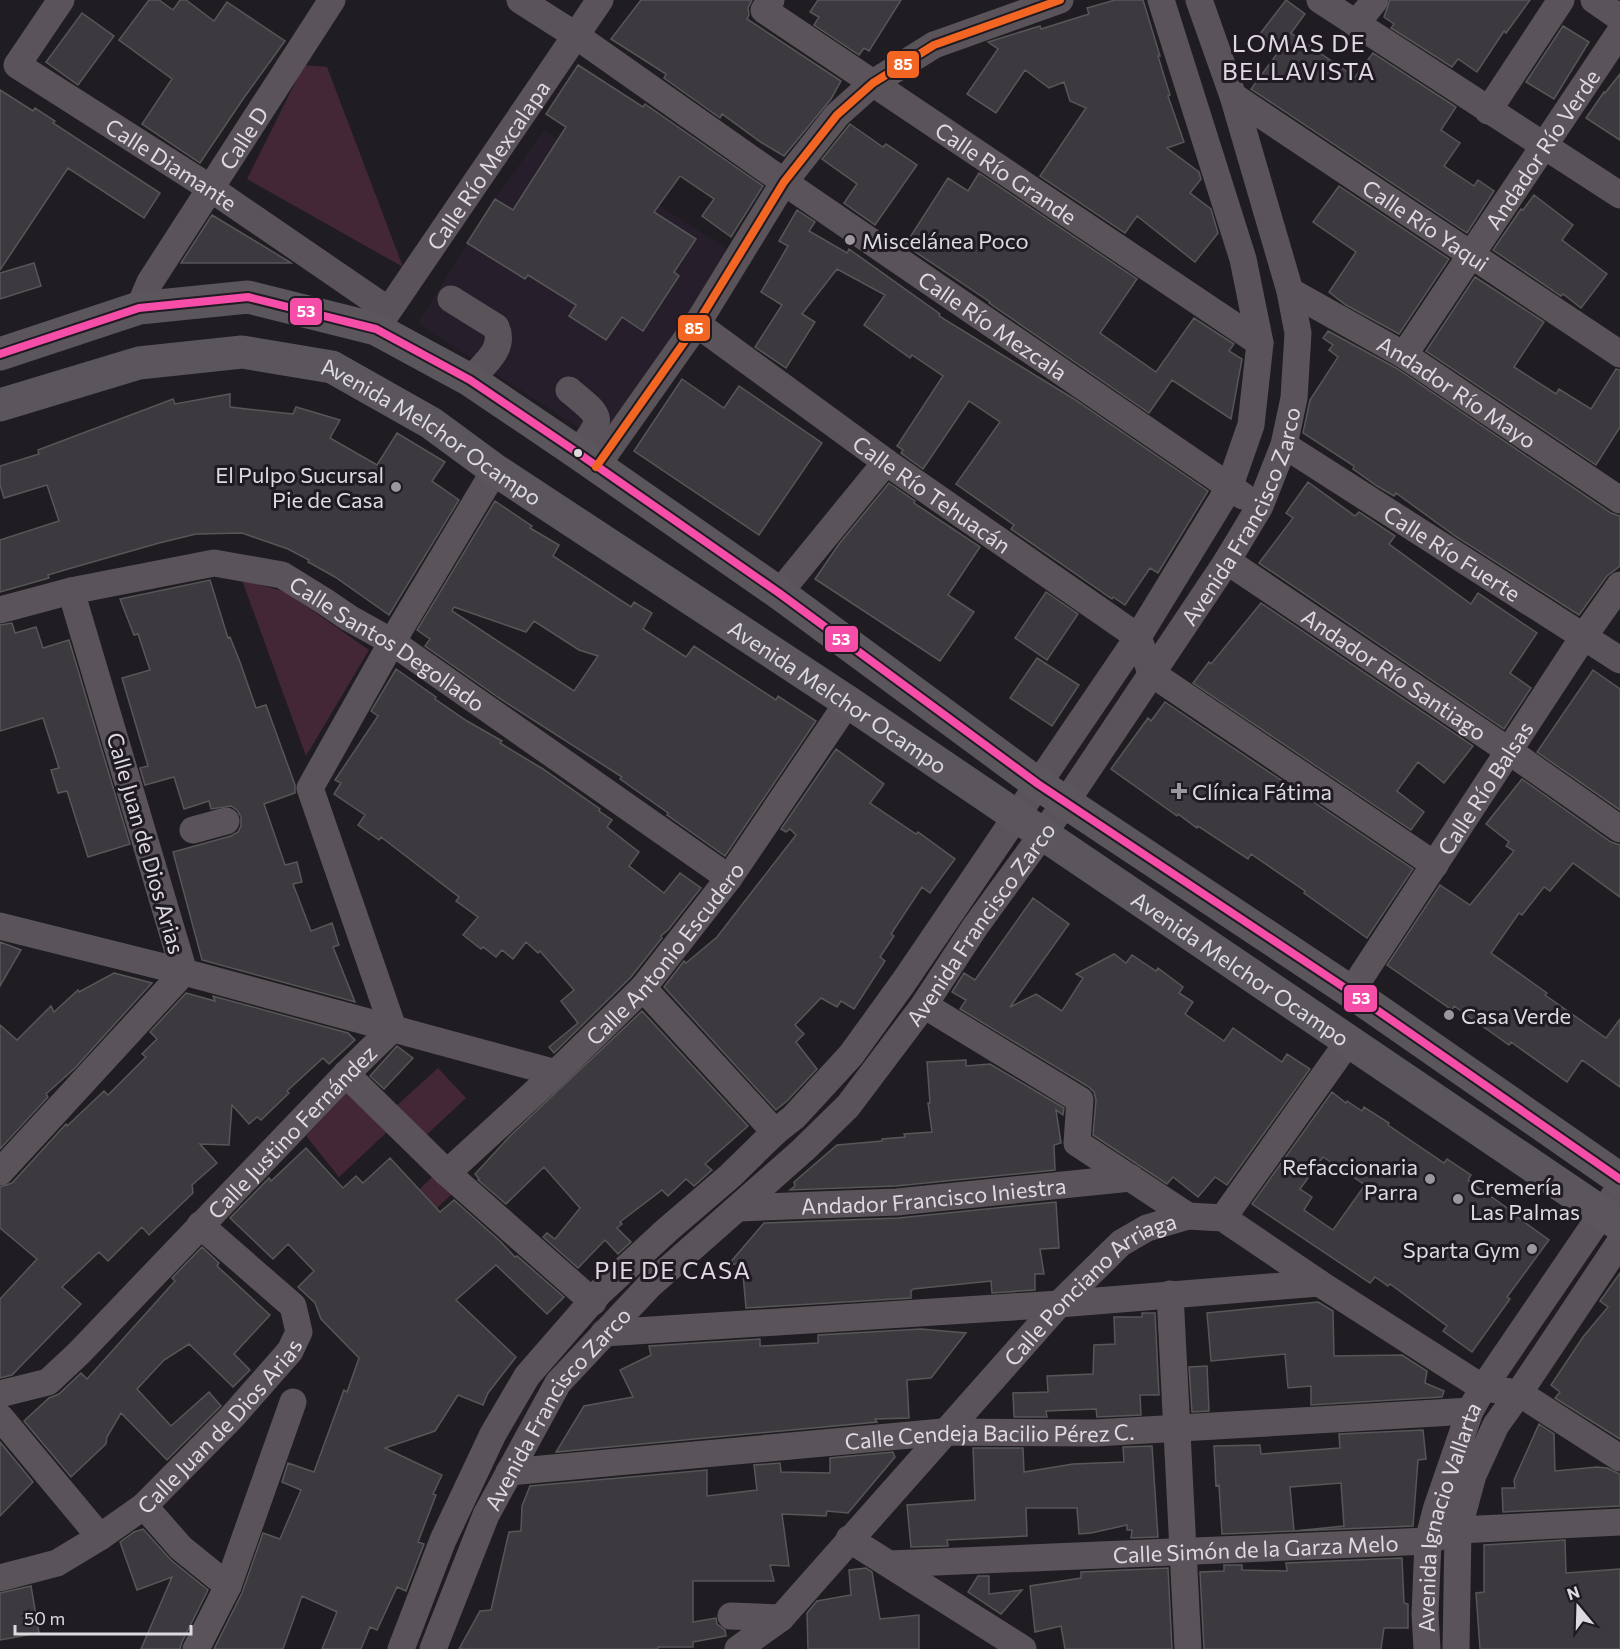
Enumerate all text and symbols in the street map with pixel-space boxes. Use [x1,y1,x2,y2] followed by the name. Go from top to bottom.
[1222,28,1376,85] district label: LOMAS DE BELLAVISTA
[886,50,920,79] line badge: 85
[893,54,913,73] text: 85
[1479,64,1605,234] street label: Andador Río Verde
[421,75,555,255] street label: Calle Río Mexcalapa
[213,101,273,174] street label: Calle D
[101,112,242,216] street label: Calle Diamante
[930,116,1082,230] street label: Calle Río Grande
[1358,173,1494,276] street label: Calle Río Yaqui
[862,227,1029,254] place label: Miscelánea Poco
[843,233,857,247] marker: Miscelánea Poco
[913,265,1073,385] street label: Calle Río Mezcala
[289,297,323,326] line badge: 53
[297,301,315,320] text: 53
[677,314,711,342] line badge: 85
[684,318,704,337] text: 85
[1373,329,1542,454] street label: Andador Río Mayo
[319,352,547,511] street label: Avenida Melchor Ocampo
[1175,405,1305,630] street label: Avenida Francisco Zarco
[848,429,1016,558] street label: Calle Río Tehuacán
[572,447,584,459] unlabelled marker
[215,461,384,513] place label: El Pulpo Sucursal Pie de Casa
[389,480,403,494] marker: El Pulpo Sucursal Pie de Casa
[1379,499,1526,606] street label: Calle Río Fuerte
[285,570,491,717] street label: Calle Santos Degollado
[1297,602,1492,746] street label: Andador Río Santiago
[723,614,952,779] street label: Avenida Melchor Ocampo
[824,625,859,653] line badge: 53
[832,629,850,648] text: 53
[1431,716,1538,860] street label: Calle Río Balsas
[101,729,191,957] street label: Calle Juan de Dios Arias
[1192,778,1332,805] place label: Clínica Fátima
[1170,782,1188,800] marker: Clínica Fátima
[900,817,1060,1031] street label: Avenida Francisco Zarco
[580,857,749,1050] street label: Calle Antonio Escudero
[1127,885,1355,1051] street label: Avenida Melchor Ocampo
[1343,984,1378,1013] line badge: 53
[1352,988,1370,1007] text: 53
[1461,1002,1571,1029] place label: Casa Verde
[1442,1008,1456,1022] marker: Casa Verde
[202,1039,382,1224] street label: Calle Justino Fernández
[1282,1153,1418,1205] place label: Refaccionaria Parra
[801,1171,1067,1219] street label: Andador Francisco Iniestra
[1423,1172,1437,1186] marker: Refaccionaria Parra
[1470,1173,1580,1225] place label: Cremería Las Palmas
[1451,1192,1465,1206] marker: Cremería Las Palmas
[998,1207,1179,1371] street label: Calle Ponciano Arriaga
[1403,1236,1520,1263] place label: Sparta Gym
[1525,1242,1539,1256] marker: Sparta Gym
[594,1255,752,1284] district label: PIE DE CASA
[478,1301,636,1515] street label: Avenida Francisco Zarco
[131,1335,307,1519] street label: Calle Juan de Dios Arias
[1411,1397,1486,1633] street label: Avenida Ignacio Vallarta
[843,1417,1135,1455] street label: Calle Cendeja Bacilio Pérez C.
[1112,1529,1399,1568] street label: Calle Simón de la Garza Melo
[1548,1577,1608,1637] north arrow
[1564,1581,1582,1603] text: N
[15,1598,190,1636] scale bar
[24,1607,65,1629] text: 50 m

